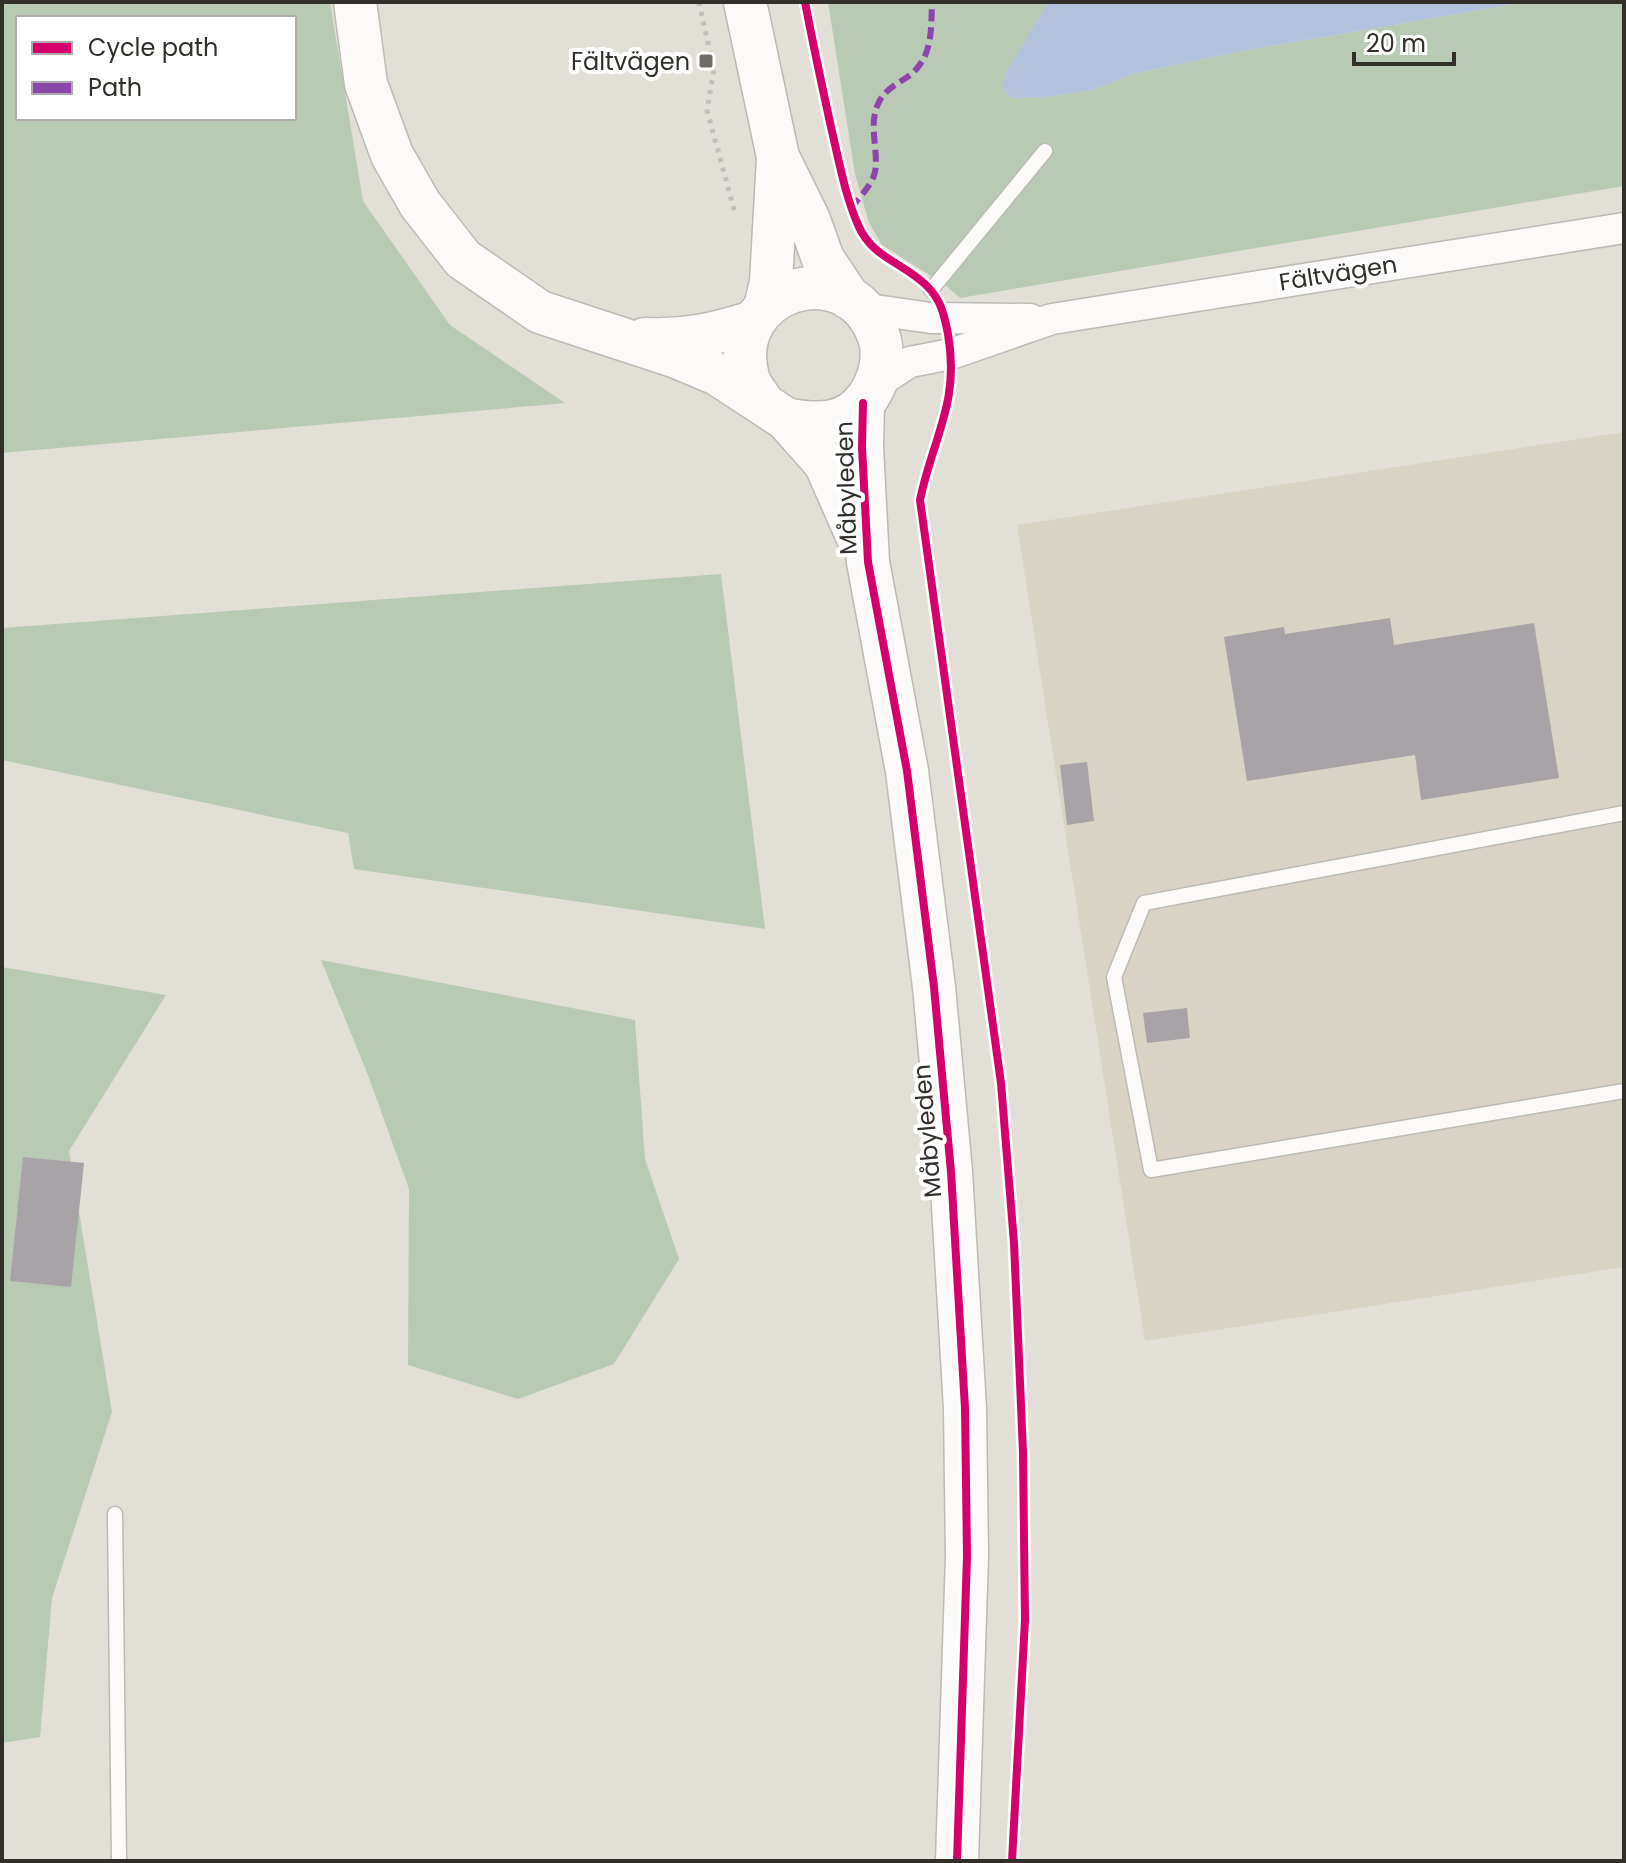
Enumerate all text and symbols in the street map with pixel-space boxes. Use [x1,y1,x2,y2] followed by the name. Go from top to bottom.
[16,16,296,120] legend
[1354,16,1454,66] scale bar
[1366,27,1426,60] text: 20 m
[88,31,218,64] text: Cycle path
[571,45,690,78] place label: Fältvägen
[697,52,715,70] marker: Fältvägen
[88,71,142,104] text: Path
[1277,247,1399,299] street label: Fältvägen
[827,421,865,555] street label: Måbyleden
[905,1063,949,1199] street label: Måbyleden

